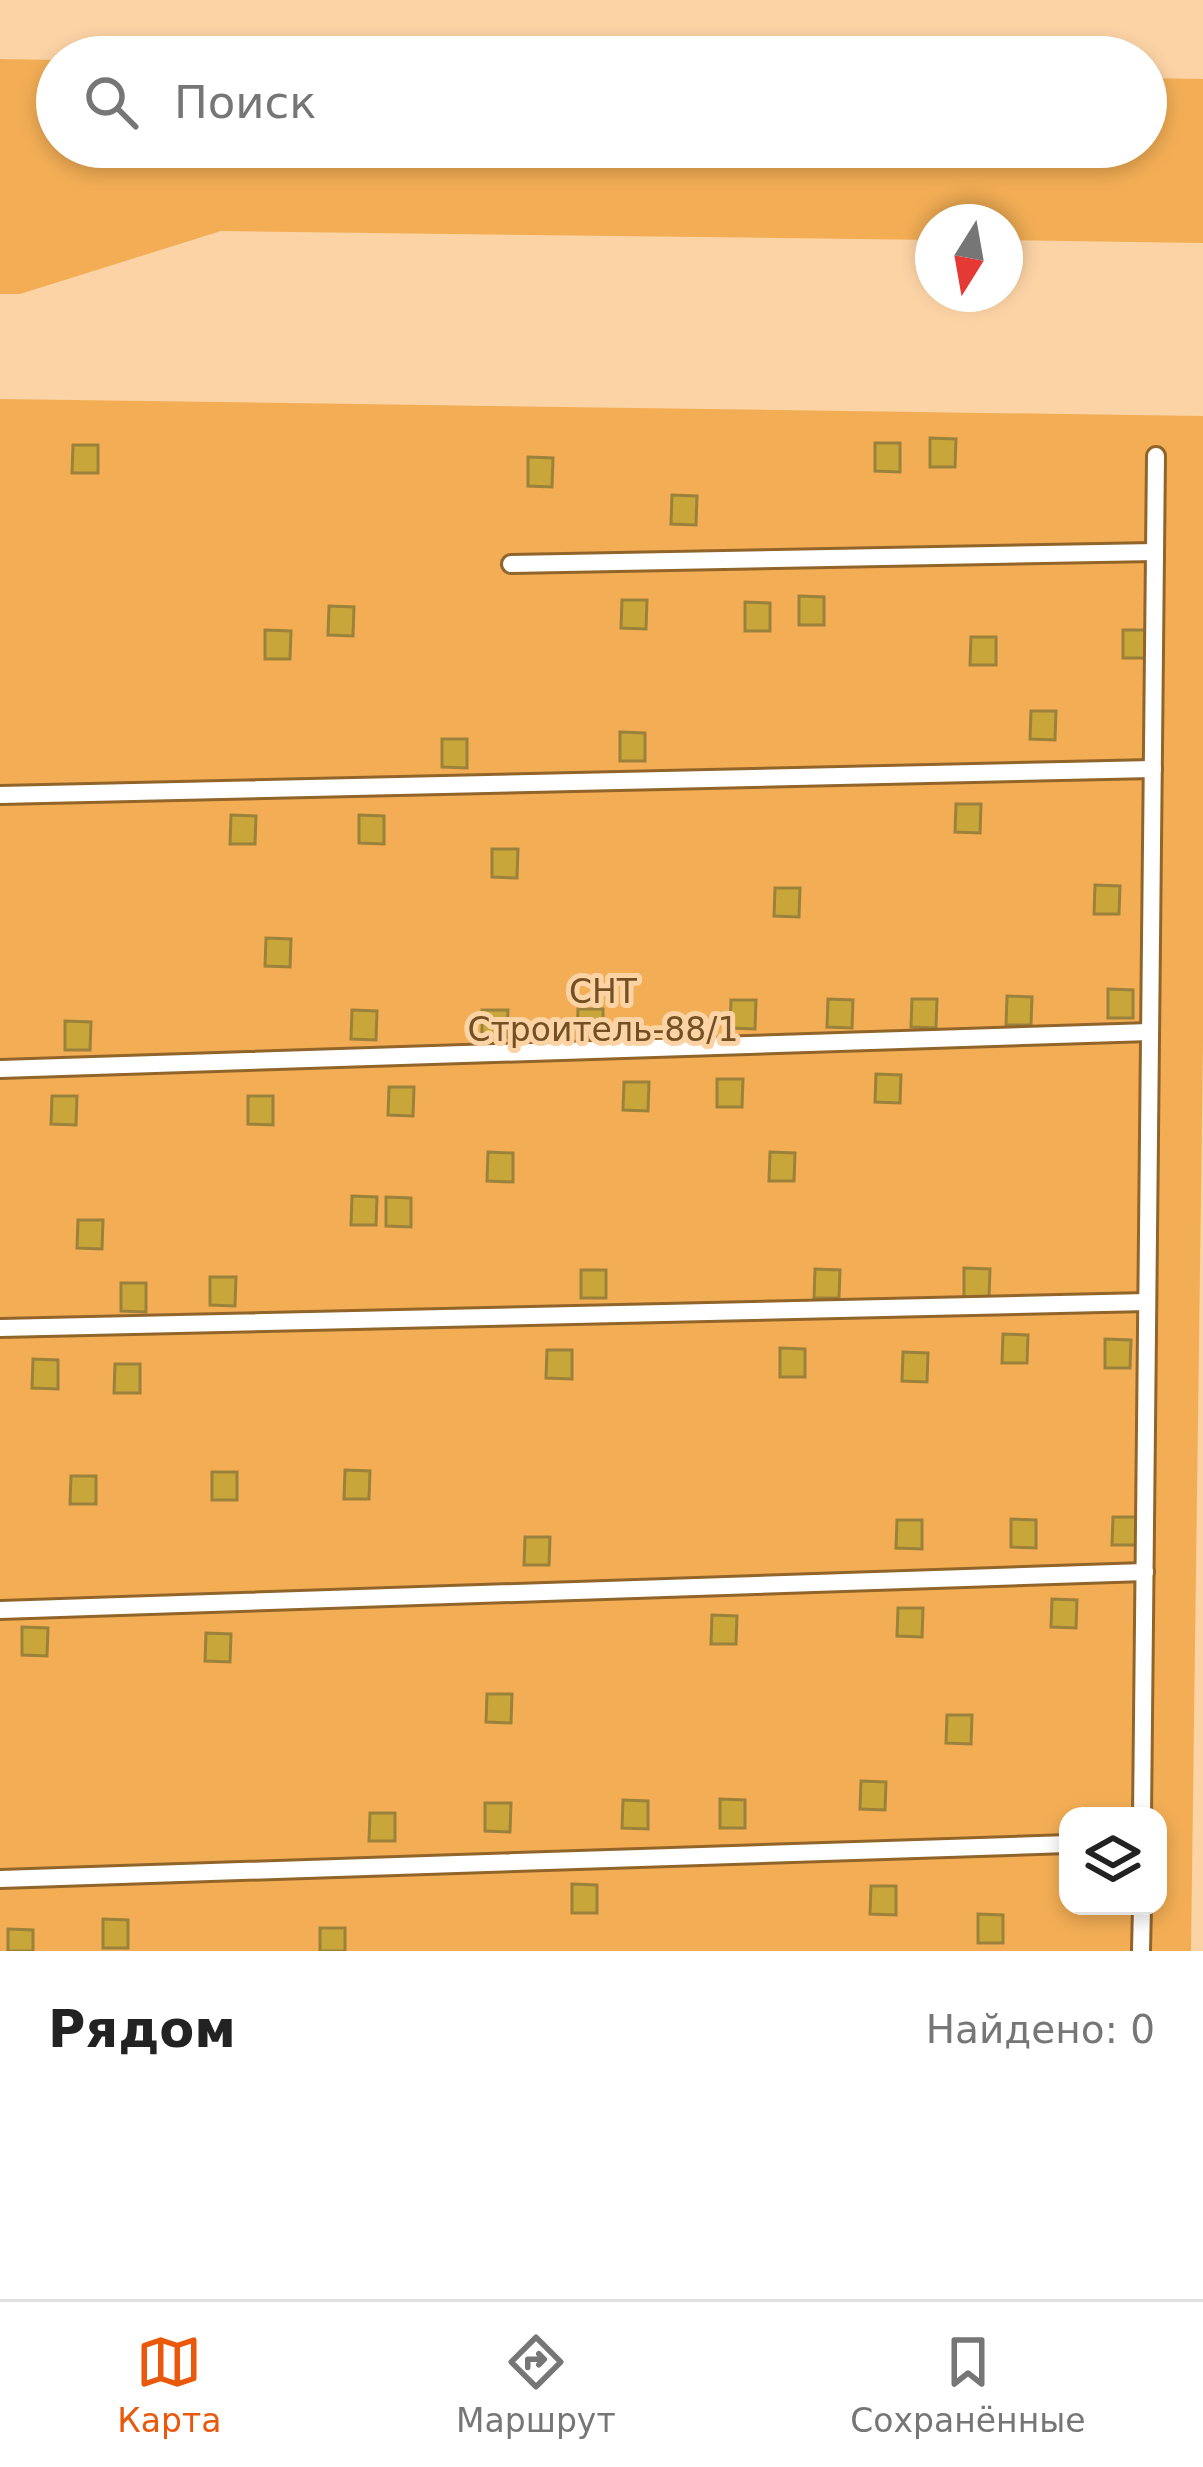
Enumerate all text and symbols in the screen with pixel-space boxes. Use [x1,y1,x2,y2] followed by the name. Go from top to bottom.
[36,36,1167,168] search box
[78,69,144,135] icon: search
[174,76,317,129] text: Поиск
[915,204,1023,312] north arrow
[468,972,738,1049] park label: СНТ Строитель-88/1
[1059,1807,1167,1915] map controls
[1059,1807,1167,1915] button: layers
[48,2000,236,2059] text: Рядом
[926,2007,1155,2052] text: Найдено: 0
[117,2329,221,2440] tab: Карта
[456,2329,616,2440] tab: Маршрут
[850,2329,1086,2440] tab: Сохранённые

